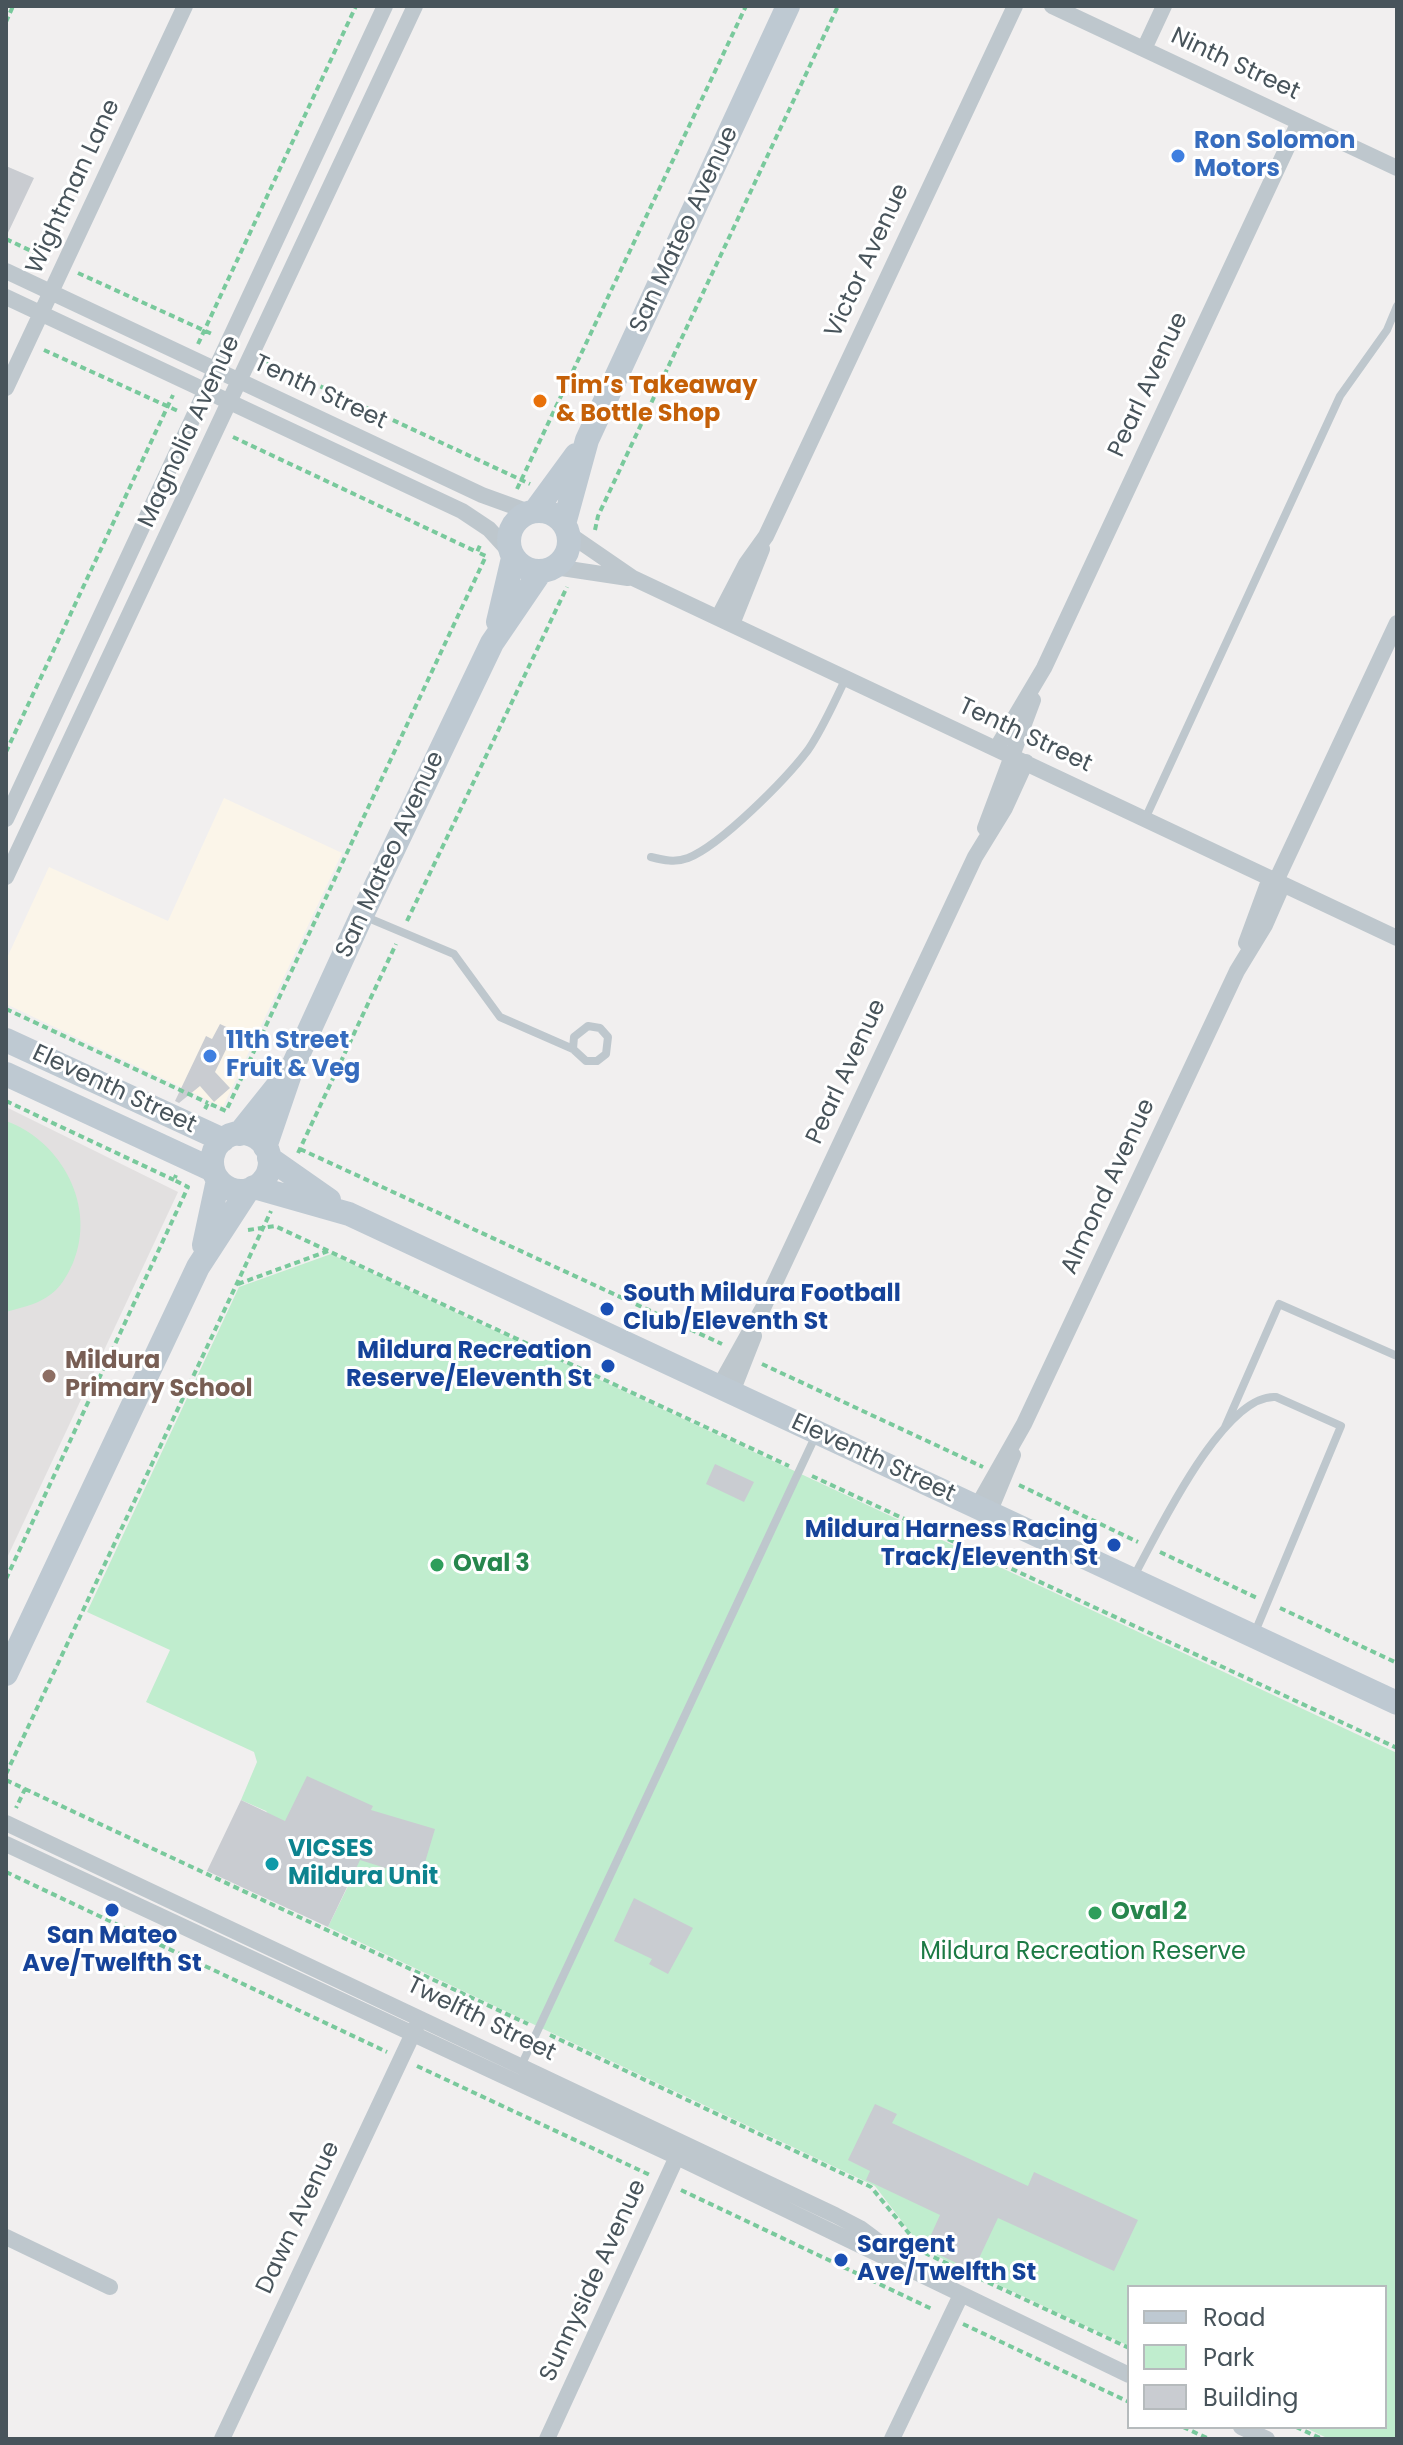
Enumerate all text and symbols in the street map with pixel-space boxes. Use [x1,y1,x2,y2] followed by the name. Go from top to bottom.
[1166,23,1304,107] street label: Ninth Street
[21,95,127,279] street label: Wightman Lane
[625,122,745,338] street label: San Mateo Avenue
[1194,128,1355,184] place label: Ron Solomon Motors
[1169,147,1187,165] marker: Ron Solomon Motors
[820,180,916,342] street label: Victor Avenue
[1103,308,1195,462] street label: Pearl Avenue
[133,331,247,533] street label: Magnolia Avenue
[249,350,391,436] street label: Tenth Street
[556,373,757,429] place label: Tim’s Takeaway & Bottle Shop
[531,392,549,410] marker: Tim’s Takeaway & Bottle Shop
[954,693,1096,779] street label: Tenth Street
[331,747,451,963] street label: San Mateo Avenue
[801,995,893,1149] street label: Pearl Avenue
[226,1028,360,1084] place label: 11th Street Fruit & Veg
[27,1039,201,1141] street label: Eleventh Street
[201,1047,219,1065] marker: 11th Street Fruit & Veg
[1056,1095,1162,1279] street label: Almond Avenue
[623,1281,901,1337] place label: South Mildura Football Club/Eleventh St
[598,1300,616,1318] marker: South Mildura Football Club/Eleventh St
[346,1338,592,1394] place label: Mildura Recreation Reserve/Eleventh St
[65,1348,253,1404] place label: Mildura Primary School
[599,1357,617,1375] marker: Mildura Recreation Reserve/Eleventh St
[40,1367,58,1385] marker: Mildura Primary School
[786,1408,960,1510] street label: Eleventh Street
[805,1517,1098,1573] place label: Mildura Harness Racing Track/Eleventh St
[1105,1536,1123,1554] marker: Mildura Harness Racing Track/Eleventh St
[453,1551,530,1579] place label: Oval 3
[428,1556,446,1574] marker: Oval 3
[288,1836,438,1892] place label: VICSES Mildura Unit
[263,1855,281,1873] marker: VICSES Mildura Unit
[1111,1899,1187,1927] place label: Oval 2
[103,1901,121,1919] marker: San Mateo Ave/Twelfth St
[1086,1904,1104,1922] marker: Oval 2
[22,1923,202,1979] place label: San Mateo Ave/Twelfth St
[920,1939,1246,1967] park label: Mildura Recreation Reserve
[402,1972,560,2068] street label: Twelfth Street
[251,2137,347,2299] street label: Dawn Avenue
[535,2175,653,2387] street label: Sunnyside Avenue
[857,2232,1036,2288] place label: Sargent Ave/Twelfth St
[832,2251,850,2269] marker: Sargent Ave/Twelfth St
[1127,2285,1387,2429] legend
[1203,2301,1265,2334] text: Road
[1203,2341,1254,2374] text: Park
[1203,2381,1299,2414] text: Building

